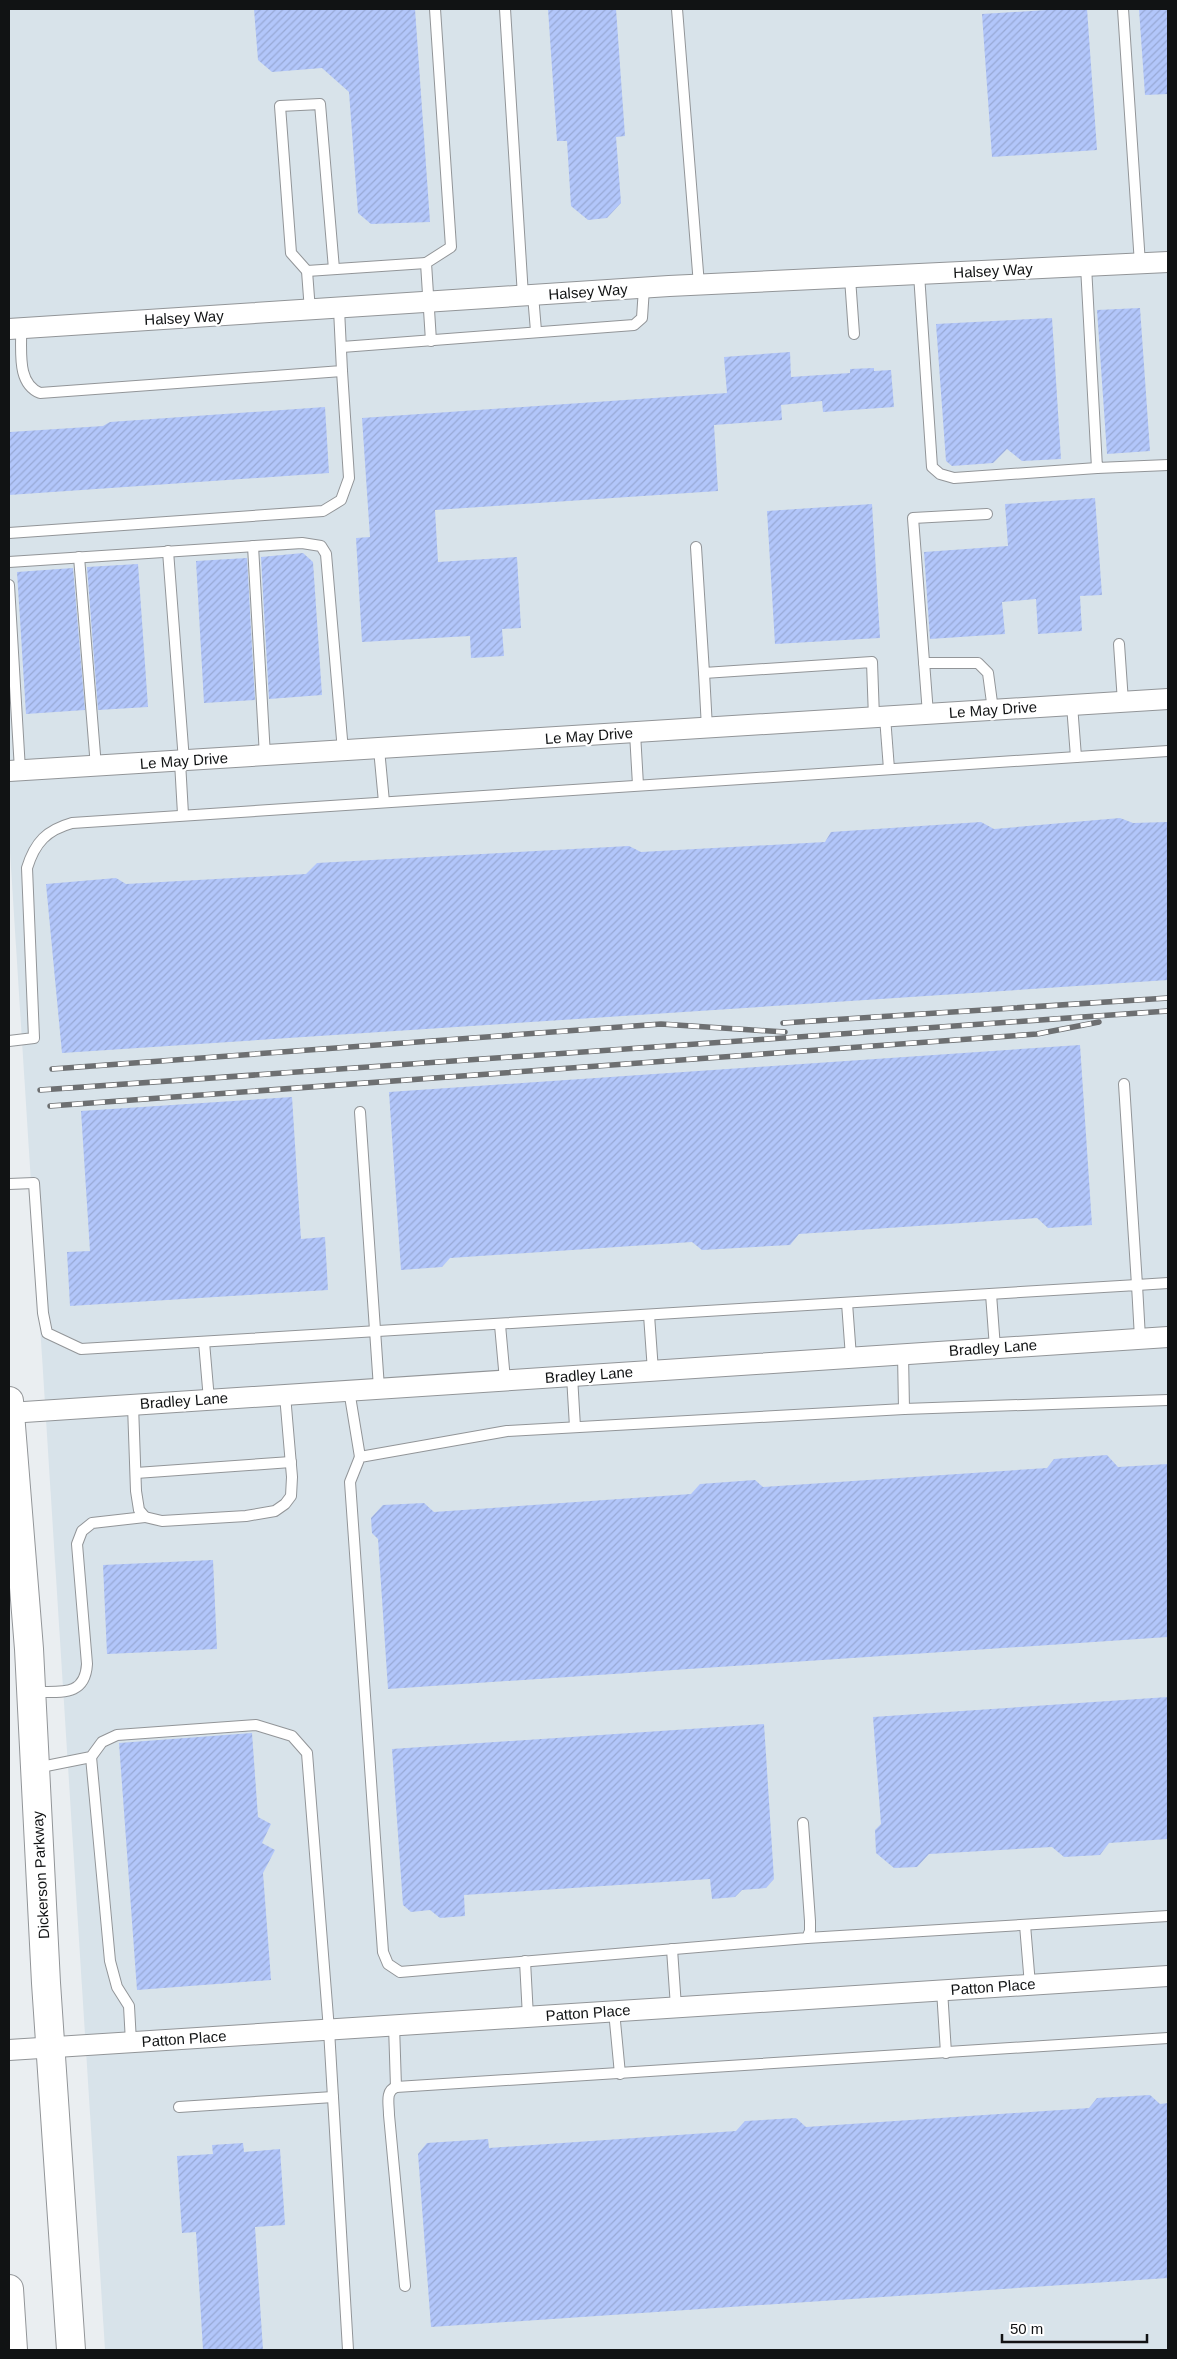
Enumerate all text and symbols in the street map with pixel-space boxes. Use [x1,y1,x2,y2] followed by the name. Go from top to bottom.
[953,260,1034,281] street label: Halsey Way
[548,280,629,303] street label: Halsey Way
[144,307,225,328] street label: Halsey Way
[948,698,1038,721] street label: Le May Drive
[544,724,634,747] street label: Le May Drive
[139,749,229,772] street label: Le May Drive
[948,1336,1038,1359] street label: Bradley Lane
[544,1363,634,1386] street label: Bradley Lane
[139,1389,229,1412] street label: Bradley Lane
[29,1810,52,1940] street label: Dickerson Parkway
[950,1975,1036,1998] street label: Patton Place
[545,2001,631,2024] street label: Patton Place
[141,2027,227,2050] street label: Patton Place
[1002,2312,1147,2344] scale bar
[1010,2320,1043,2337] text: 50 m

